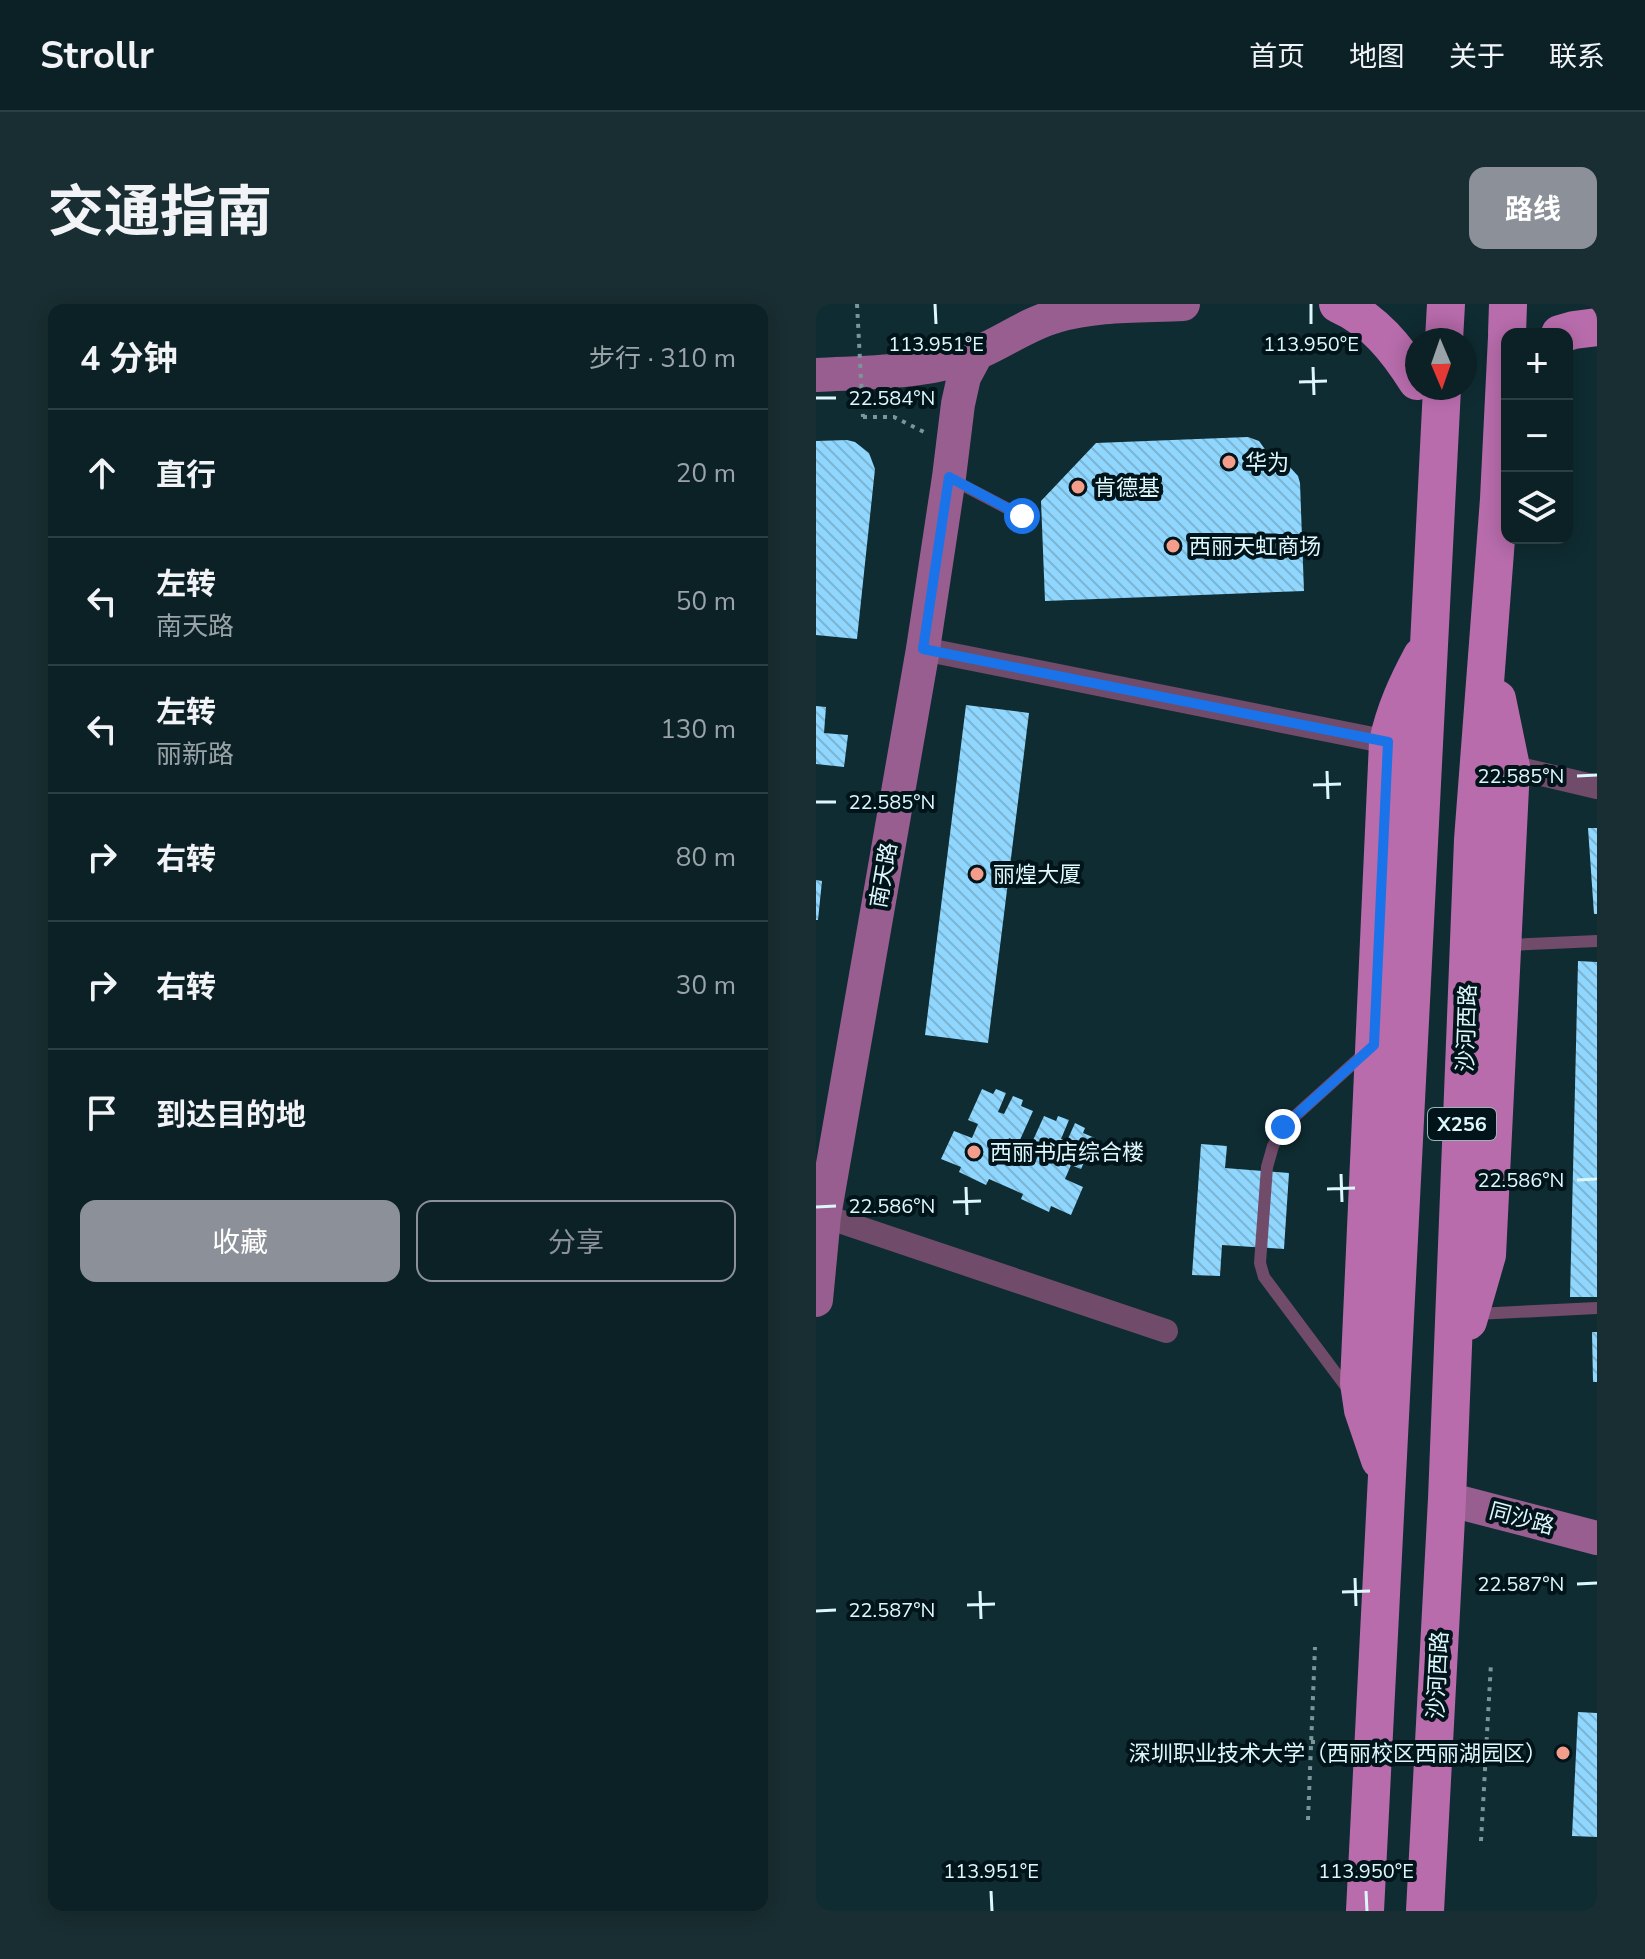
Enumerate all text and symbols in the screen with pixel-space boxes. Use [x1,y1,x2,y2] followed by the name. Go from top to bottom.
[40,30,154,81] text: Strollr
[1249,38,1305,76] text: 首页
[1349,38,1405,76] text: 地图
[1449,38,1505,76] text: 关于
[1549,38,1605,76] text: 联系
[1469,167,1597,249] button: 路线
[48,174,272,251] text: 交通指南
[1405,328,1477,400] north arrow
[1501,328,1573,544] map controls
[1501,328,1573,400] button: +
[888,331,984,358] text: 113.951°E
[1263,331,1359,358] text: 113.950°E
[80,336,178,382] text: 4 分钟
[589,341,736,376] text: 步行 · 310 m
[849,385,935,412] text: 22.584°N
[1501,400,1573,472] button: −
[1245,448,1289,478] place label: 华为
[80,451,124,495] icon: ahead
[1220,453,1238,471] marker: 华为
[156,455,216,496] text: 直行
[676,456,736,491] text: 20 m
[1501,472,1573,544] button: layers
[1094,473,1160,503] place label: 肯德基
[1069,478,1087,496] marker: 肯德基
[1004,498,1040,534] route start
[1189,532,1321,562] place label: 西丽天虹商场
[1164,537,1182,555] marker: 西丽天虹商场
[156,564,216,605] text: 左转
[80,579,124,623] icon: left
[676,584,736,619] text: 50 m
[156,609,234,644] text: 南天路
[156,692,216,733] text: 左转
[80,707,124,751] icon: left
[660,712,736,747] text: 130 m
[156,737,234,772] text: 丽新路
[1478,763,1564,790] text: 22.585°N
[849,789,935,816] text: 22.585°N
[80,835,124,879] icon: right
[156,839,216,880] text: 右转
[676,840,736,875] text: 80 m
[863,840,904,910] street label: 南天路
[993,860,1081,890] place label: 丽煌大厦
[968,865,986,883] marker: 丽煌大厦
[80,963,124,1007] icon: right
[156,967,216,1008] text: 右转
[676,968,736,1003] text: 30 m
[1450,984,1484,1073] street label: 沙河西路
[80,1091,124,1135] icon: arrive
[156,1095,306,1136] text: 到达目的地
[1428,1108,1496,1140] road number: X256
[1265,1109,1301,1145] route end
[990,1138,1144,1168] place label: 西丽书店综合楼
[965,1143,983,1161] marker: 西丽书店综合楼
[1478,1167,1564,1194] text: 22.586°N
[849,1193,935,1220] text: 22.586°N
[80,1200,400,1282] button: 收藏
[416,1200,736,1282] button: 分享
[1486,1496,1558,1542] street label: 同沙路
[1478,1571,1564,1598] text: 22.587°N
[849,1597,935,1624] text: 22.587°N
[1421,1630,1455,1720] street label: 沙河西路
[1129,1739,1547,1769] place label: 深圳职业技术大学（西丽校区西丽湖园区）
[1554,1744,1572,1762] marker: 深圳职业技术大学（西丽校区西丽湖园区）
[943,1858,1039,1885] text: 113.951°E
[1318,1858,1414,1885] text: 113.950°E

